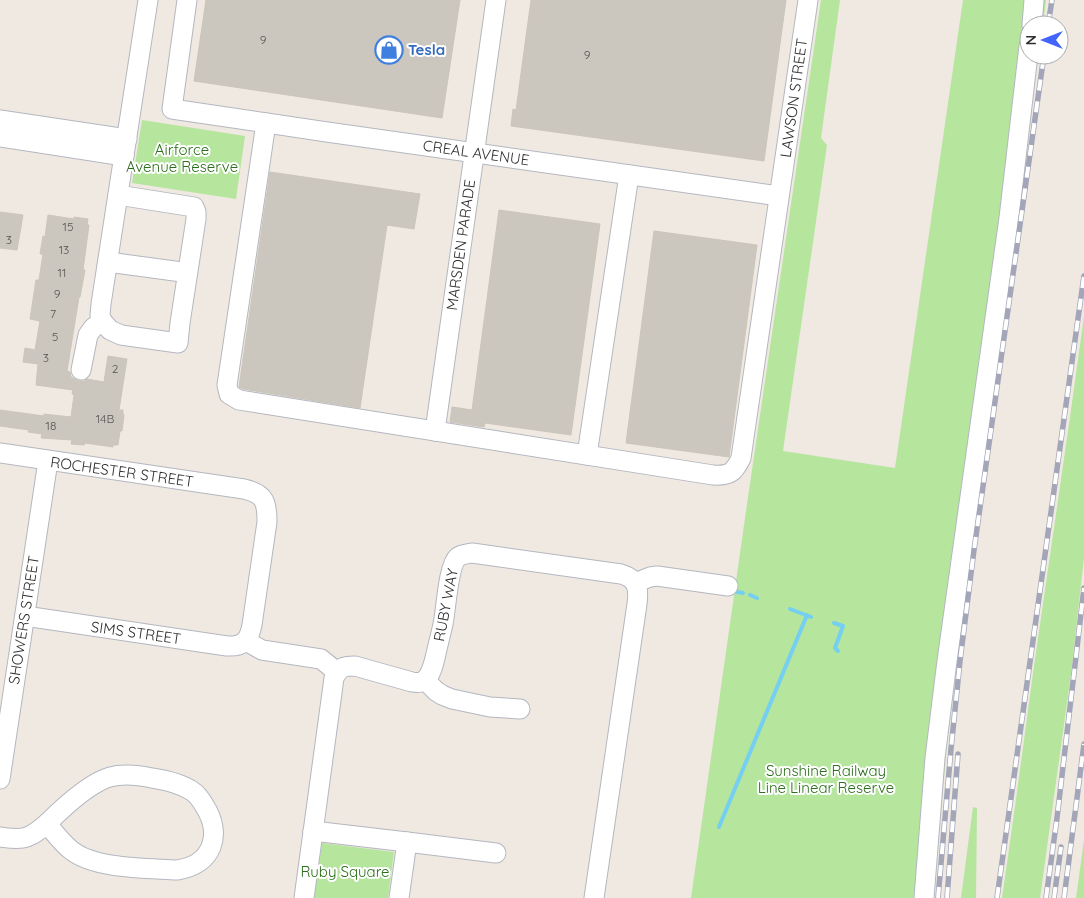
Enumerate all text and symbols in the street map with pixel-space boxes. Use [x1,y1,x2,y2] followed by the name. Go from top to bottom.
[1019,15,1069,65] north arrow
[260,32,267,47] house number: 9
[374,35,404,65] shop icon: Tesla
[1022,35,1040,45] text: N
[776,37,811,159] street label: LAWSON STREET
[408,40,445,59] place label: Tesla
[584,47,591,62] house number: 9
[422,136,530,169] street label: CREAL AVENUE
[126,140,238,176] park label: Airforce Avenue Reserve
[442,178,479,312] street label: MARSDEN PARADE
[63,219,73,234] house number: 15
[6,232,12,247] house number: 3
[59,242,69,257] house number: 13
[58,265,66,280] house number: 11
[54,286,61,301] house number: 9
[50,306,56,321] house number: 7
[52,329,58,344] house number: 5
[43,350,49,365] house number: 3
[112,361,119,376] house number: 2
[96,411,114,426] house number: 14B
[46,418,56,433] house number: 18
[49,452,195,491] street label: ROCHESTER STREET
[4,554,43,686] street label: SHOWERS STREET
[429,566,462,643] street label: RUBY WAY
[90,617,182,648] street label: SIMS STREET
[758,761,894,797] park label: Sunshine Railway Line Linear Reserve
[300,862,390,881] park label: Ruby Square

